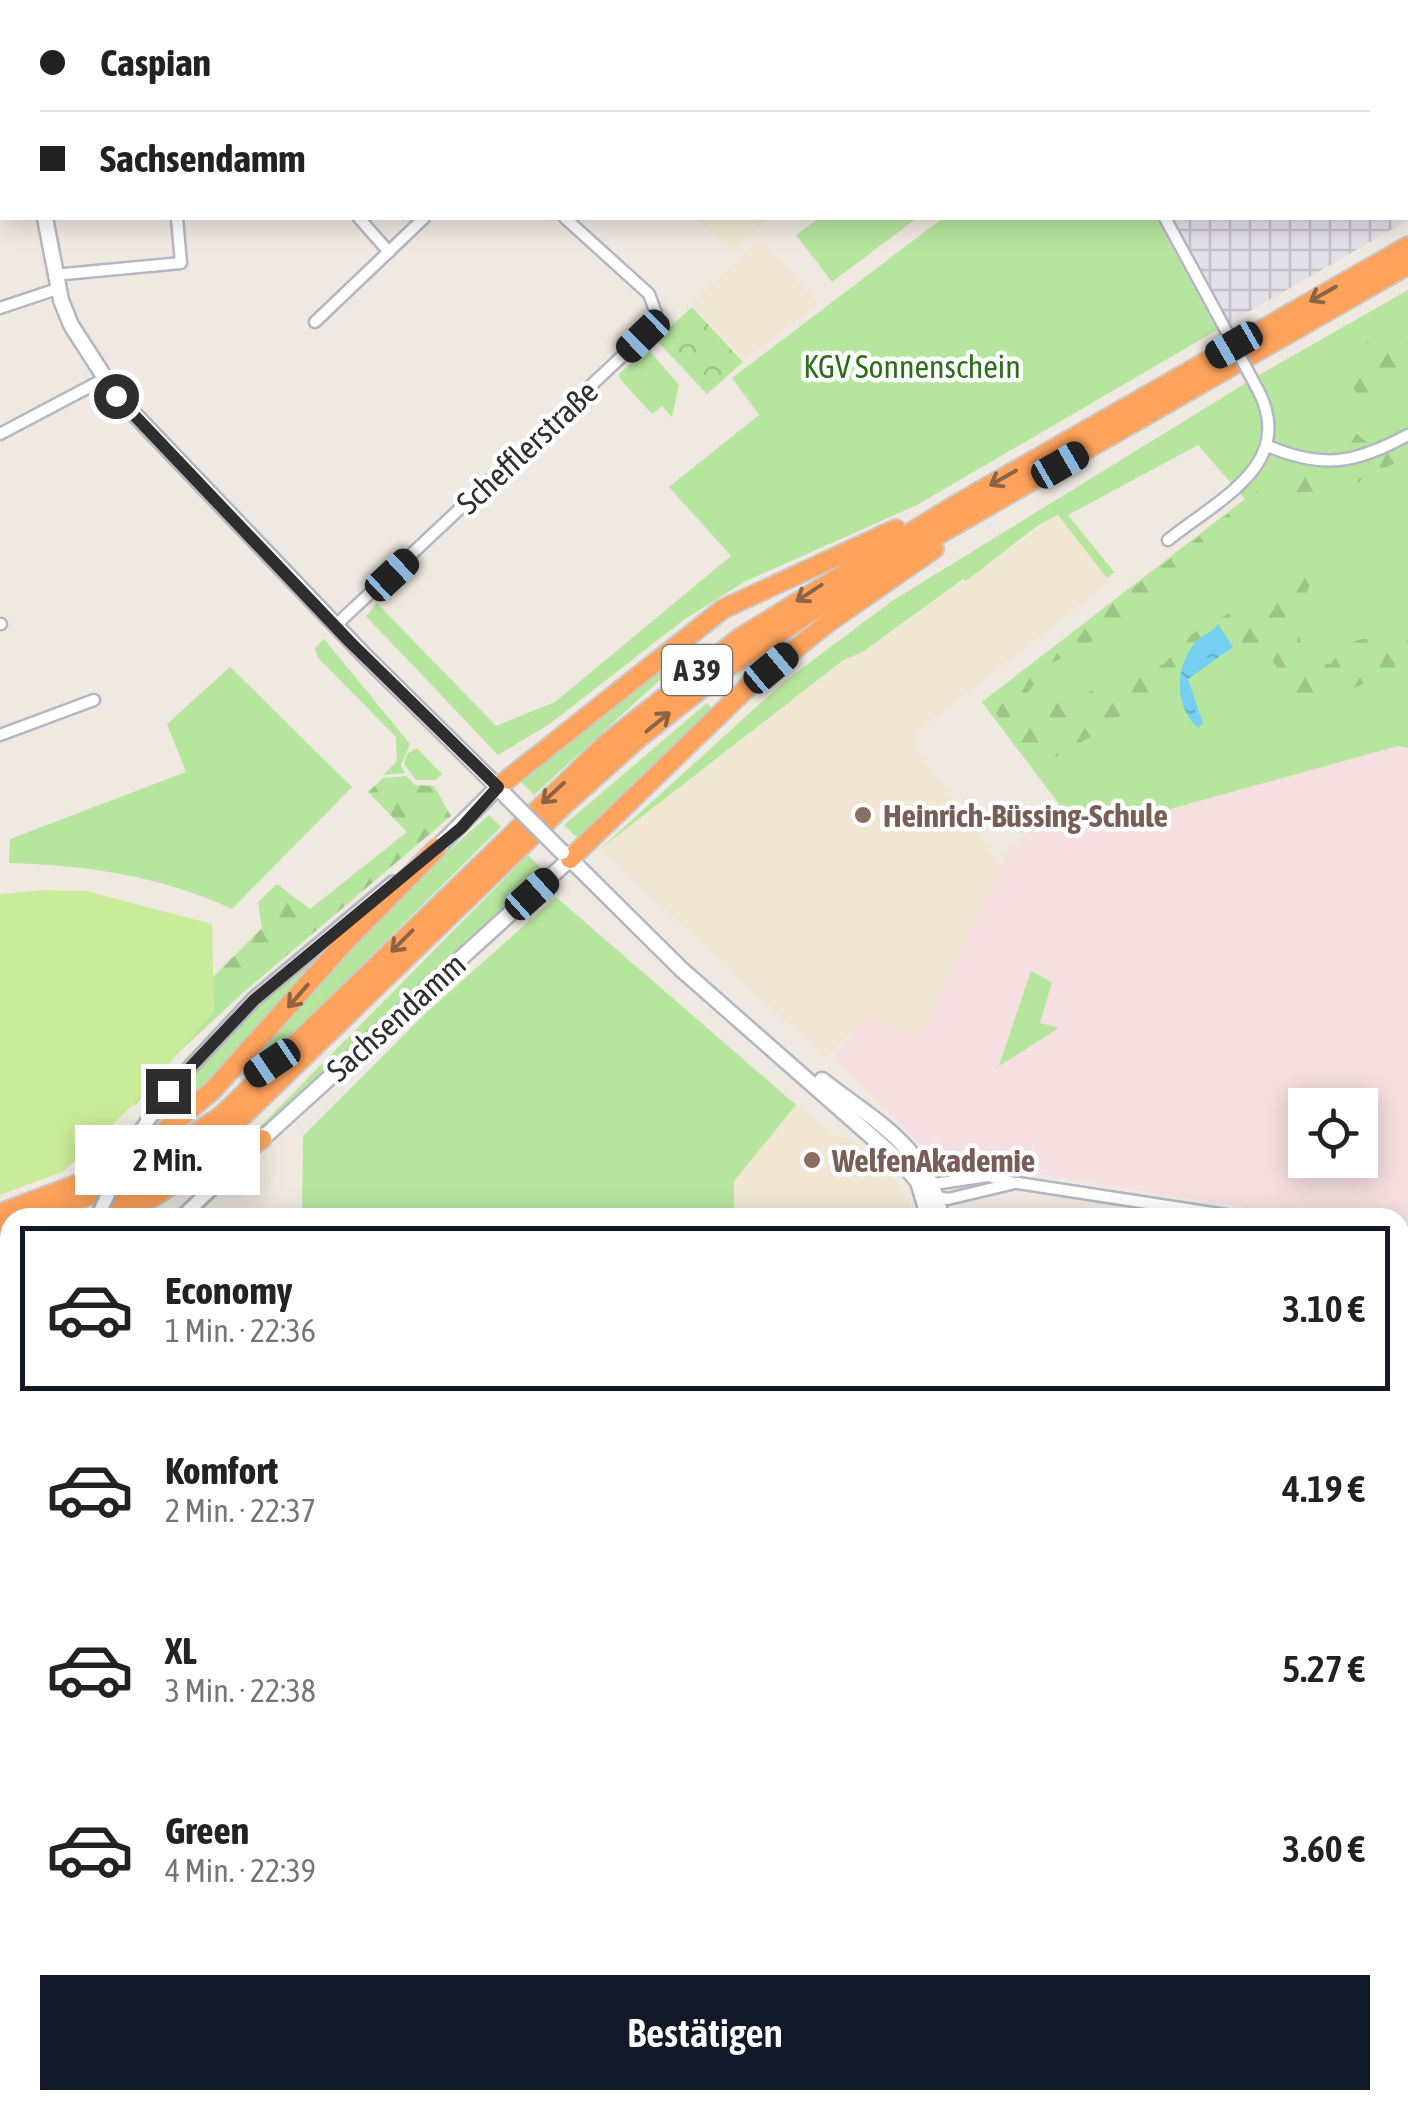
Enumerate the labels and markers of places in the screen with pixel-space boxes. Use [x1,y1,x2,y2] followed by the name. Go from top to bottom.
[883,797,1168,834] place label: Heinrich-Büssing-Schule
[852,804,874,826] marker: Heinrich-Büssing-Schule
[831,1142,1035,1179] place label: WelfenAkademie
[801,1149,823,1171] marker: WelfenAkademie

